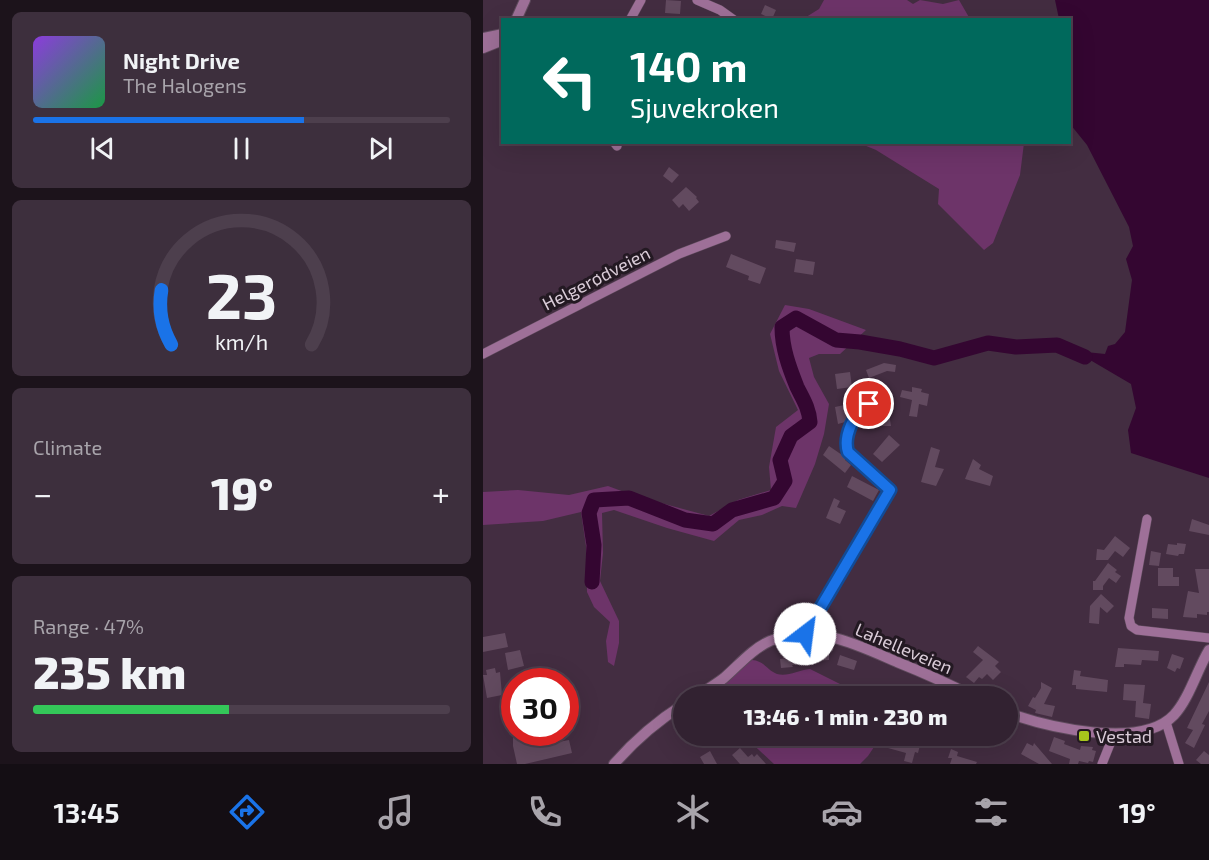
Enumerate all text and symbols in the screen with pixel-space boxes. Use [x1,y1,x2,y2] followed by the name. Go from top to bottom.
[630,40,747,90] text: 140 m
[531,42,609,120] icon: left
[123,47,240,73] text: Night Drive
[123,73,247,97] text: The Halogens
[630,91,779,123] text: Sjuvekroken
[86,132,119,165] icon: previous
[225,132,258,165] icon: pause
[364,132,397,165] icon: next
[538,241,654,315] street label: Helgerødveien
[206,257,277,332] text: 23
[215,329,268,354] text: km/h
[843,378,894,429] pin
[852,387,885,420] icon: arrive
[33,435,102,459] text: Climate
[211,465,273,519] text: 19°
[33,473,52,513] text: −
[432,473,450,513] text: +
[773,602,837,666] position arrow
[33,614,144,638] text: Range · 47%
[852,618,956,678] street label: Lahelleveien
[33,644,186,698] text: 235 km
[501,668,579,746] speed limit sign: 30
[744,703,947,729] text: 13:46 · 1 min · 230 m
[1096,725,1152,747] place label: Vestad
[1077,729,1091,743] marker: Vestad
[226,791,268,833] icon: directions
[375,791,417,833] icon: music
[524,791,566,833] icon: phone
[672,791,714,833] icon: climate
[821,791,863,833] icon: car
[970,791,1012,833] icon: filters
[53,796,119,828] text: 13:45
[1119,796,1156,828] text: 19°

